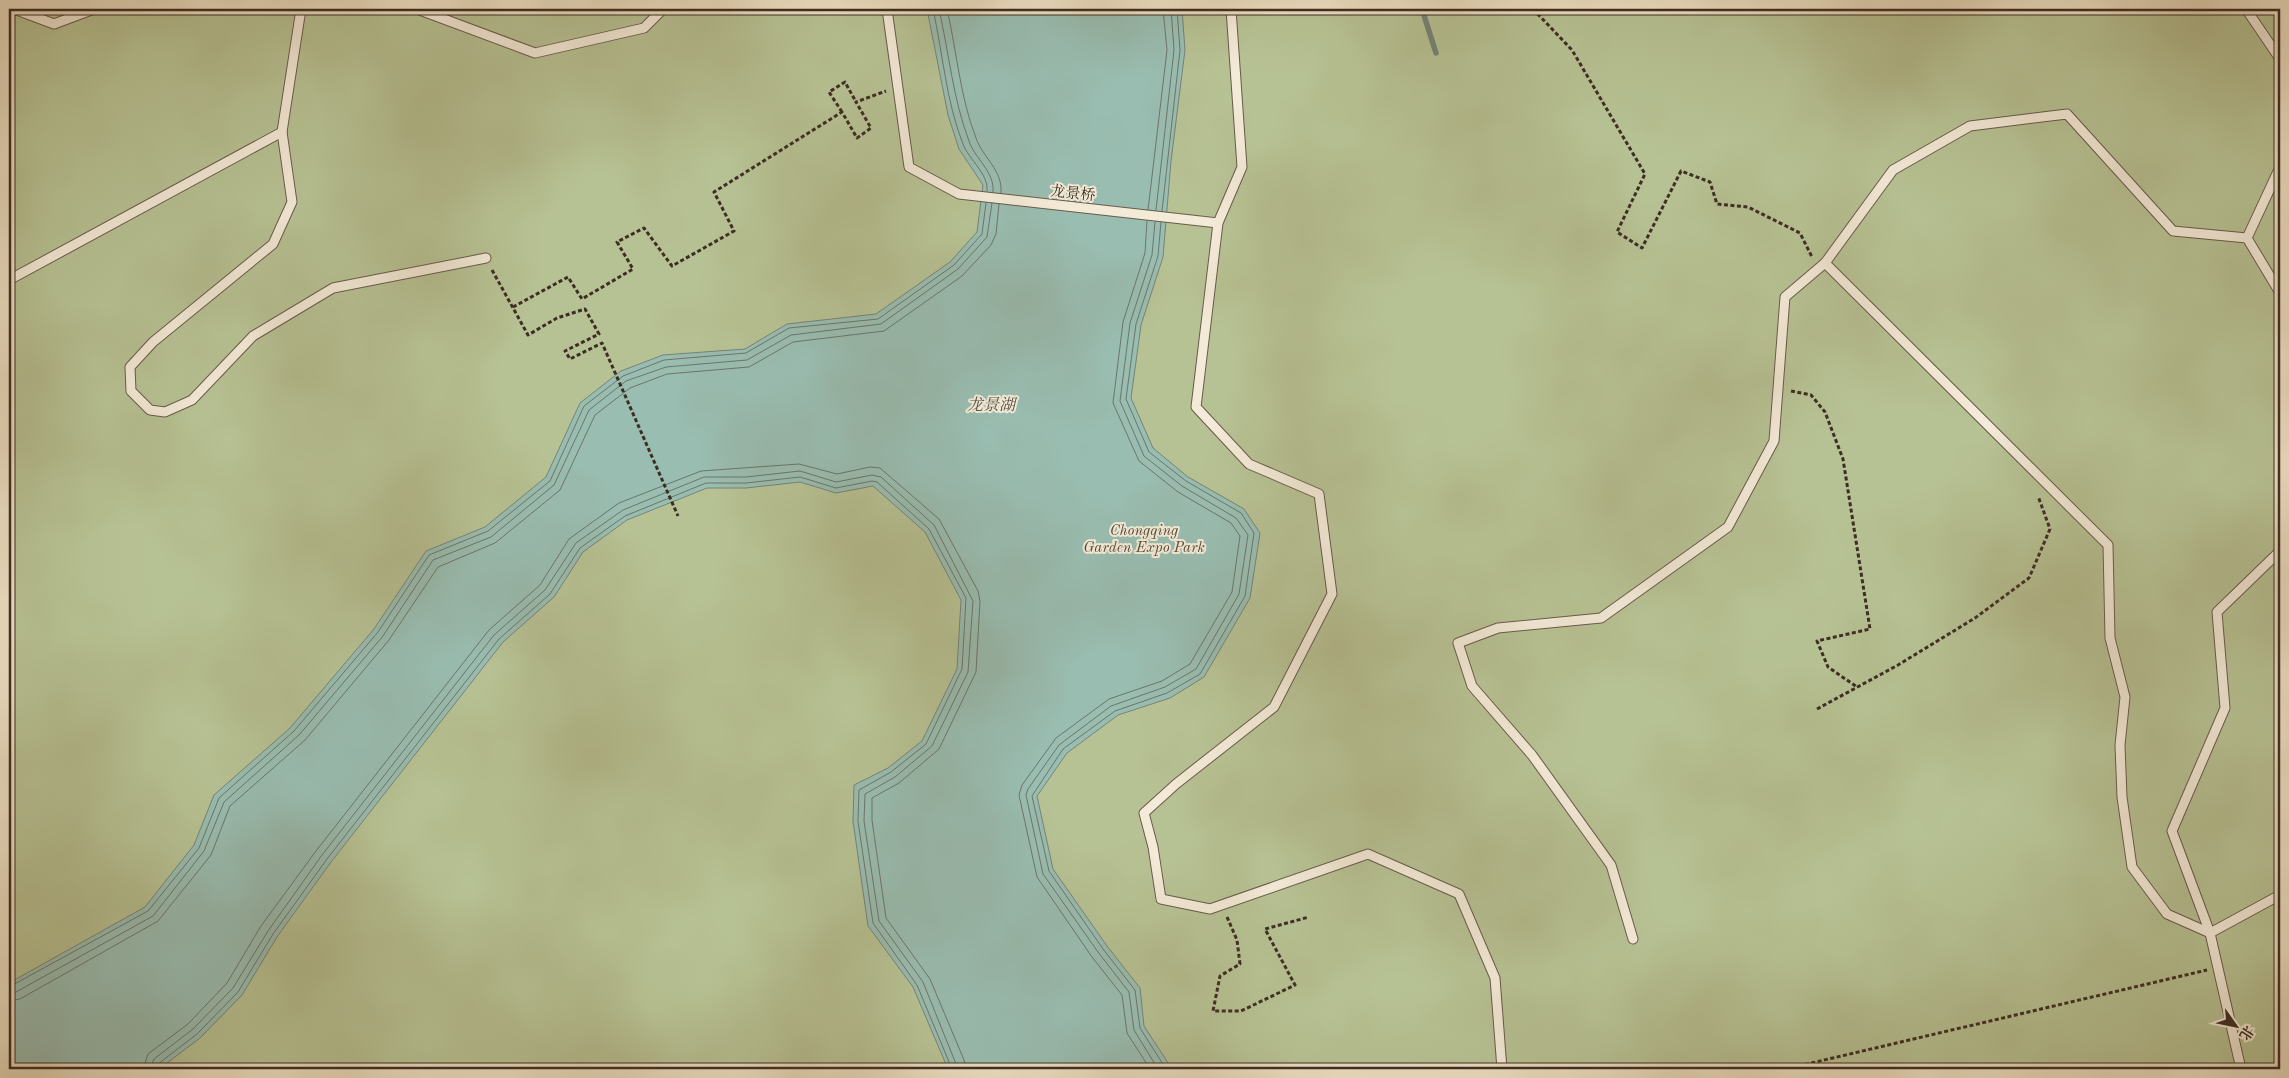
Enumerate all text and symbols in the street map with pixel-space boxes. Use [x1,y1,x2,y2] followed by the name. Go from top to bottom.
[1050,183,1096,204] street label: 龙景桥
[967,396,1018,414] water label: 龙景湖
[1083,524,1205,556] park label: Chongqing Garden Expo Park
[2212,1000,2262,1050] north arrow
[2236,1023,2257,1043] text: 北

